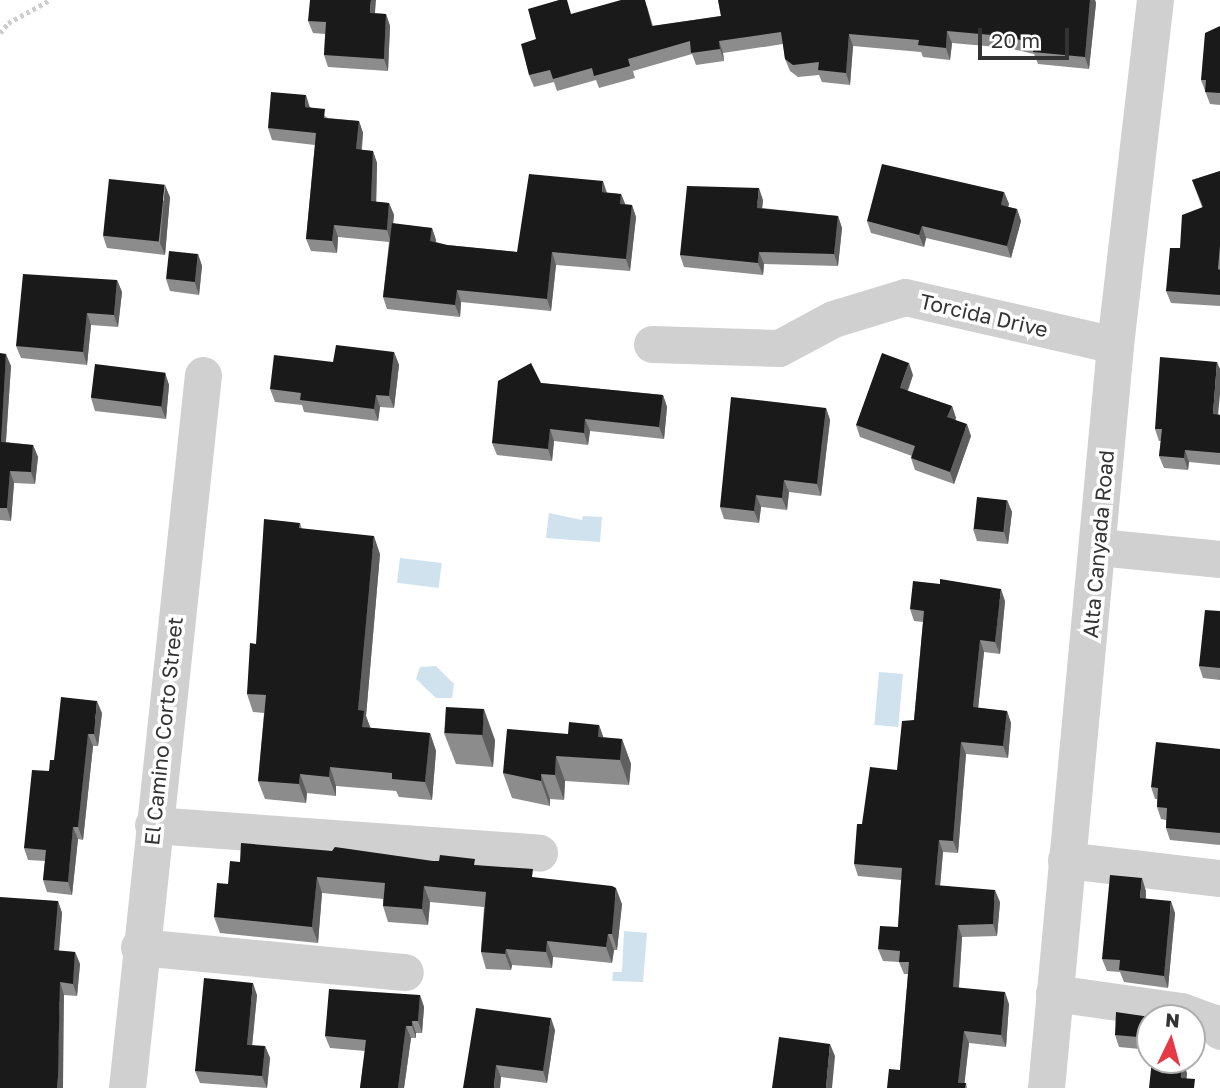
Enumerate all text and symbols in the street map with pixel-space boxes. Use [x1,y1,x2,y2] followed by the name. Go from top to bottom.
[982,14,1073,58] scale bar
[991,27,1040,53] text: 20 m
[917,288,1051,342] street label: Torcida Drive
[1077,449,1119,639] street label: Alta Canyada Road
[138,615,188,847] street label: El Camino Corto Street
[1136,1004,1206,1074] north arrow
[1164,1007,1181,1032] text: N

